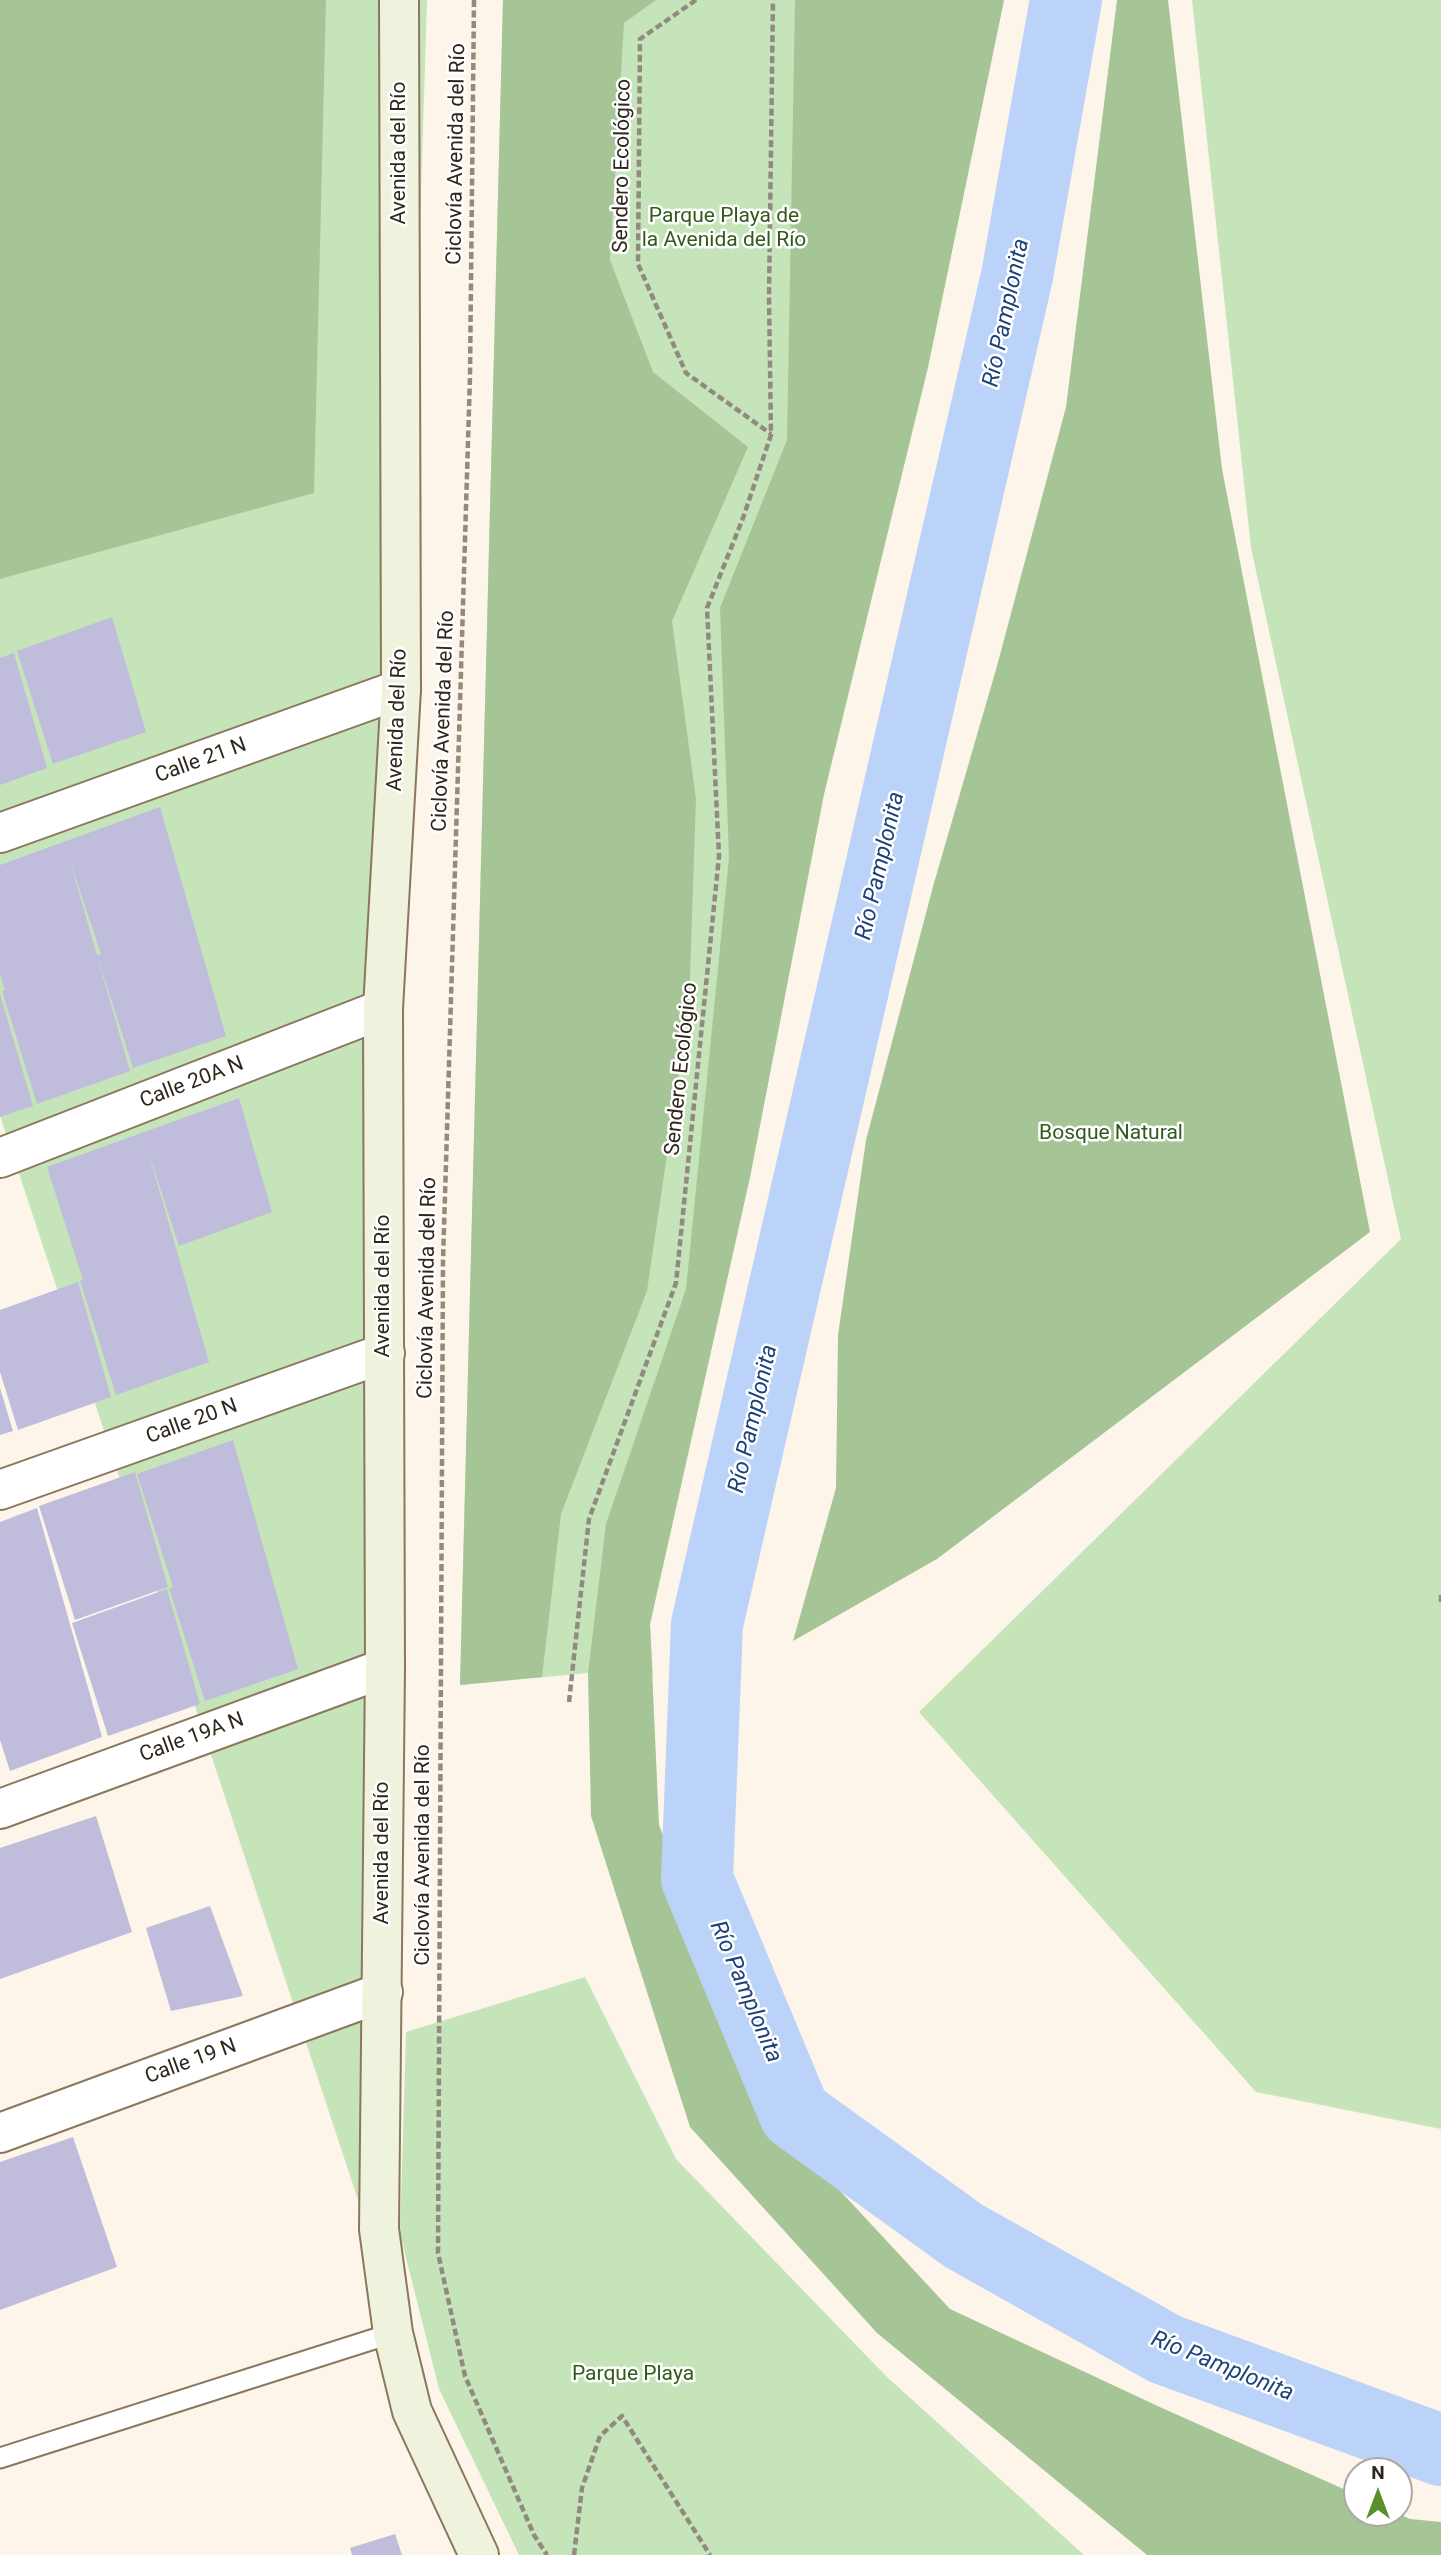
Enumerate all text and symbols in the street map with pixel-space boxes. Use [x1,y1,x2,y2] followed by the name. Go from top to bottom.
[442,43,472,265] street label: Ciclovía Avenida del Río
[609,79,637,253] street label: Sendero Ecológico
[387,82,413,224] street label: Avenida del Río
[642,204,806,254] park label: Parque Playa de la Avenida del Río
[978,236,1036,390] water label: Río Pamplonita
[428,610,460,832] street label: Ciclovía Avenida del Río
[383,648,413,792] street label: Avenida del Río
[152,733,250,789] street label: Calle 21 N
[851,789,911,943] water label: Río Pamplonita
[660,981,704,1157] street label: Sendero Ecológico
[137,1052,247,1114] street label: Calle 20A N
[1039,1121,1183,1147] park label: Bosque Natural
[413,1177,443,1399] street label: Ciclovía Avenida del Río
[371,1215,397,1357] street label: Avenida del Río
[724,1342,784,1496] water label: Río Pamplonita
[143,1394,241,1450] street label: Calle 20 N
[136,1707,248,1769] street label: Calle 19A N
[411,1744,437,1966] street label: Ciclovía Avenida del Río
[370,1782,396,1924] street label: Avenida del Río
[703,1917,787,2067] water label: Río Pamplonita
[142,2034,240,2090] street label: Calle 19 N
[1147,2326,1297,2408] water label: Río Pamplonita
[572,2362,694,2388] park label: Parque Playa
[1343,2457,1413,2527] north arrow
[1371,2461,1385,2484] text: N

